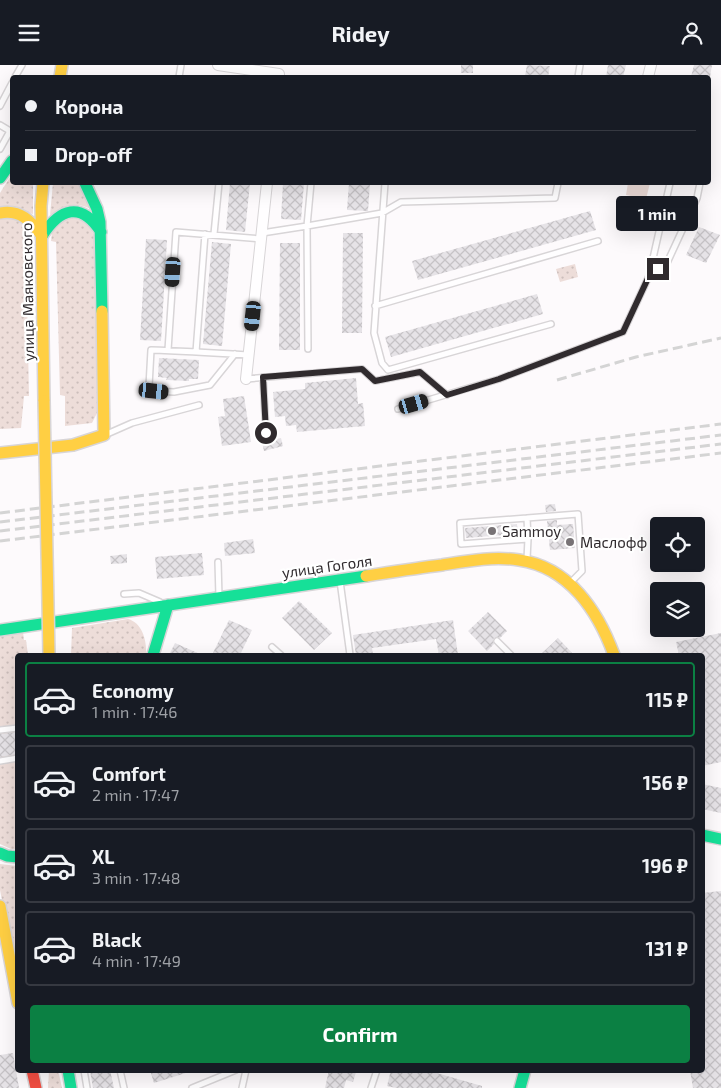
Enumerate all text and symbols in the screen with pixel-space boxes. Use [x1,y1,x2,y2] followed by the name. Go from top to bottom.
[15,19,43,47] icon: menu
[678,19,706,47] icon: person
[331,20,390,46] text: Ridey
[55,95,123,118] text: Корона
[55,143,132,166] text: Drop-off
[617,197,699,231] callout: 1 min
[638,204,676,223] text: 1 min
[17,222,38,362] street label: улица Маяковского
[164,257,181,287] car
[647,258,669,280] route end
[243,300,262,332] car
[138,382,169,400] car
[397,393,430,415] car
[255,422,277,444] route start
[650,517,705,637] map controls
[650,517,705,572] button: locate
[502,522,561,540] place label: Sammoy
[486,525,498,537] marker: Sammoy
[580,533,647,551] place label: Маслофф
[564,536,576,548] marker: Маслофф
[281,551,373,582] street label: улица Гоголя
[650,582,705,637] button: layers
[32,677,77,722] icon: car
[92,679,174,702] text: Economy
[646,688,688,711] text: 115 ₽
[92,702,177,721] text: 1 min · 17:46
[32,760,77,805] icon: car
[92,762,166,785] text: Comfort
[643,771,688,794] text: 156 ₽
[92,785,179,804] text: 2 min · 17:47
[32,843,77,888] icon: car
[92,845,114,868] text: XL
[642,854,688,877] text: 196 ₽
[92,868,181,887] text: 3 min · 17:48
[32,926,77,971] icon: car
[92,928,142,951] text: Black
[645,937,688,960] text: 131 ₽
[92,951,181,970] text: 4 min · 17:49
[30,1005,690,1063] button: Confirm

